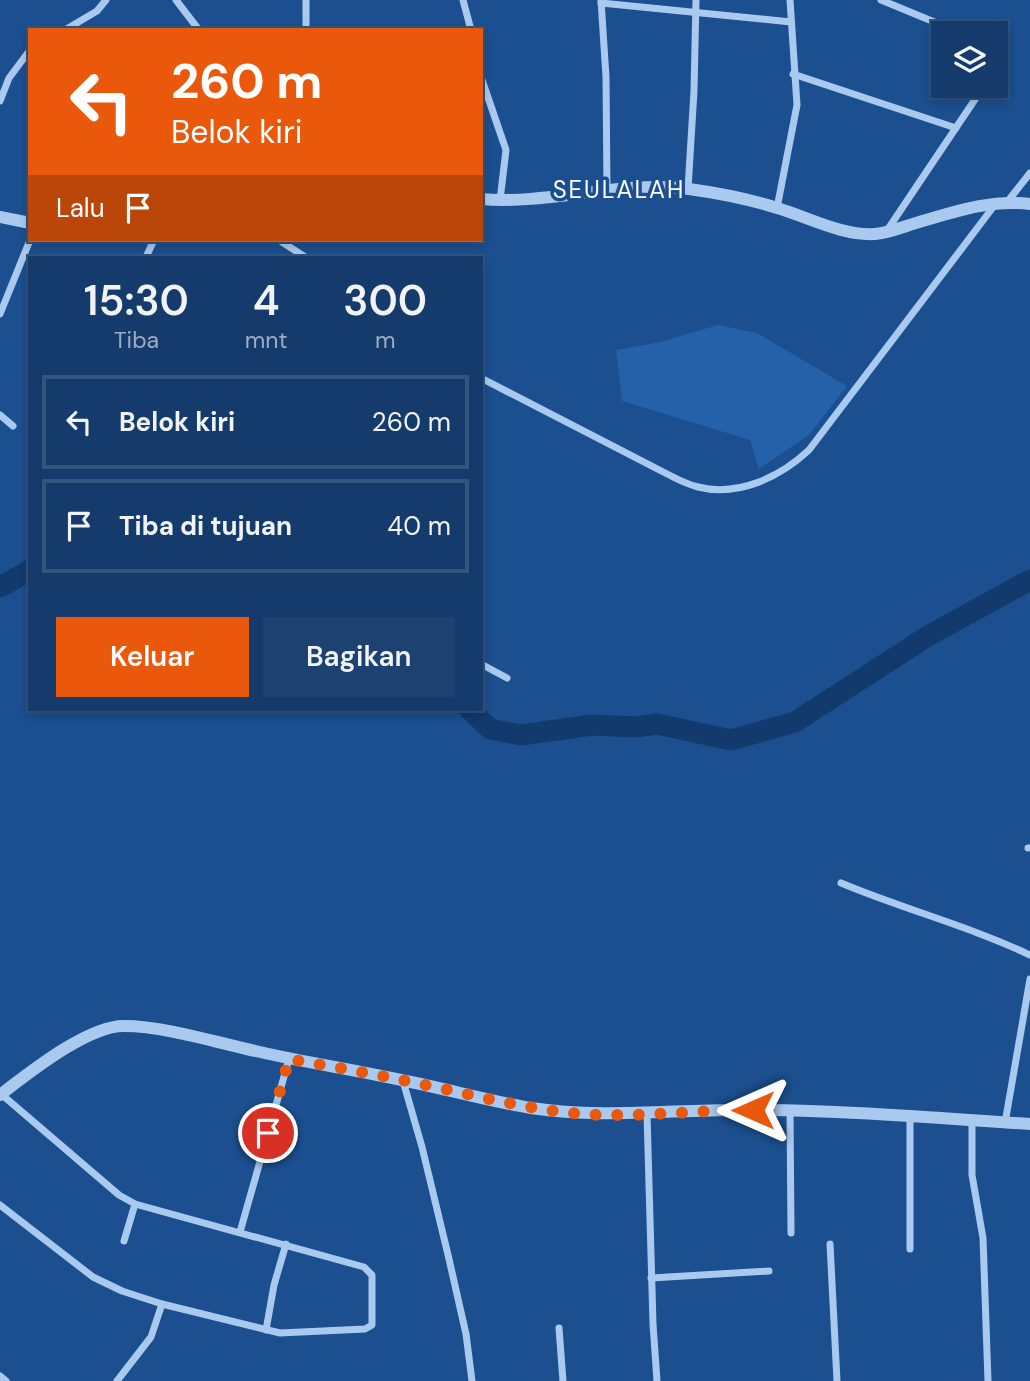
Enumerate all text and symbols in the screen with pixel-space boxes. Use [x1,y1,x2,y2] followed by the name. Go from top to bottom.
[931,21,1008,98] map controls
[931,21,1008,98] button: layers
[171,49,322,113] text: 260 m
[56,56,147,147] icon: left
[171,111,303,153] text: Belok kiri
[553,174,685,205] district label: SEULALAH
[119,189,157,227] icon: arrive
[56,191,105,225] text: Lalu
[84,273,189,328] text: 15:30
[253,273,280,328] text: 4
[343,273,427,328] text: 300
[114,325,159,355] text: Tiba
[245,325,288,355] text: mnt
[375,325,395,355] text: m
[60,403,98,441] icon: left
[119,405,235,439] text: Belok kiri
[372,405,451,439] text: 260 m
[60,507,98,545] icon: arrive
[119,509,292,543] text: Tiba di tujuan
[387,509,451,543] text: 40 m
[56,617,249,697] button: Keluar
[263,617,455,697] button: Bagikan
[716,1073,790,1147] position arrow
[238,1103,298,1163] pin
[249,1114,287,1152] icon: arrive

